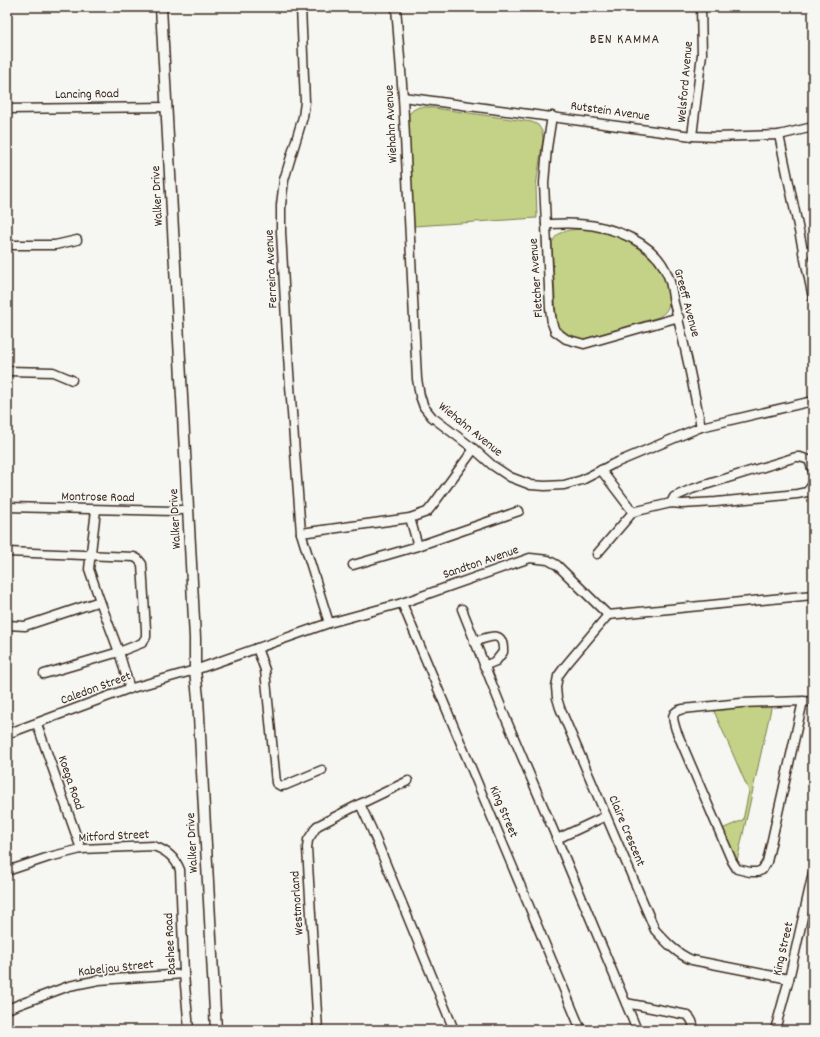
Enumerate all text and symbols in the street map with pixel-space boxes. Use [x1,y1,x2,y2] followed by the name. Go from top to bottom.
[590,30,660,50] district label: BEN KAMMA
[673,40,699,123] street label: Welsford Avenue
[380,84,404,164] street label: Wiehahn Avenue
[55,85,119,105] street label: Lancing Road
[569,97,651,127] street label: Rutstein Avenue
[147,165,169,227] street label: Walker Drive
[260,229,284,309] street label: Ferreira Avenue
[525,237,549,318] street label: Fletcher Avenue
[668,267,704,340] street label: Greeff Avenue
[434,398,507,462] street label: Wiehahn Avenue
[61,488,135,508] street label: Montrose Road
[165,488,187,550] street label: Walker Drive
[441,541,522,585] street label: Sandton Avenue
[58,667,134,711] street label: Caledon Street
[52,753,88,813] street label: Koega Road
[484,783,523,841] street label: King Street
[602,792,650,870] street label: Claire Crescent
[182,812,204,874] street label: Walker Drive
[78,826,150,848] street label: Mitford Street
[286,870,310,936] street label: Westmorland
[160,912,182,976] street label: Bashee Road
[769,920,799,978] street label: King Street
[77,956,155,982] street label: Kabeljou Street

